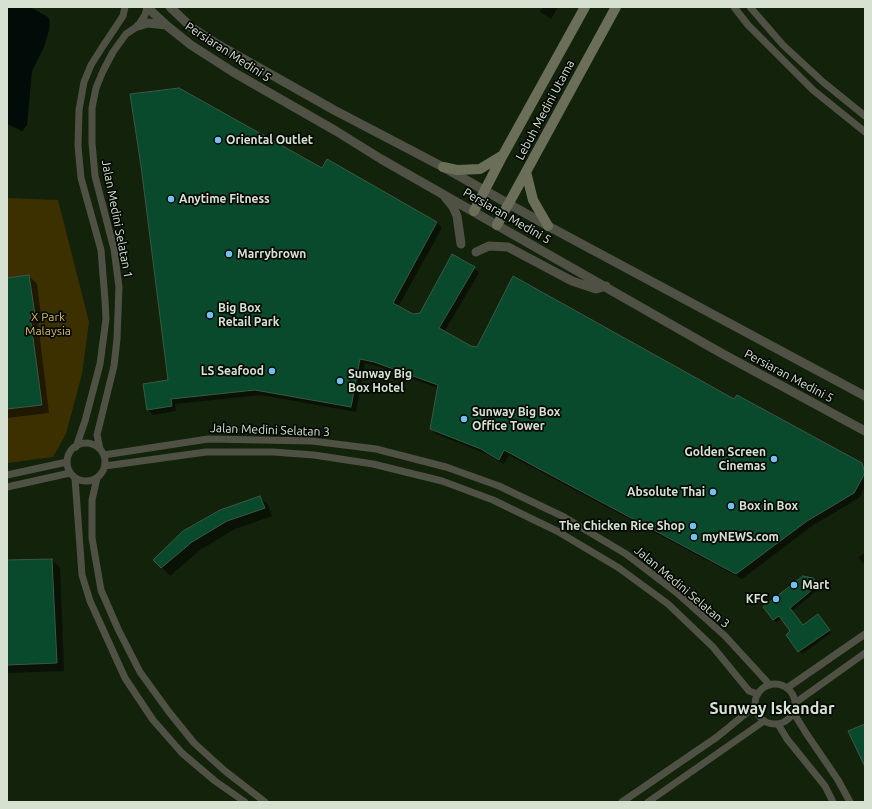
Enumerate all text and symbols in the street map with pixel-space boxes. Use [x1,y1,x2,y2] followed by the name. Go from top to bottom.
[183,19,273,85] street label: Persiaran Medini 5
[513,57,577,163] street label: Lebuh Medini Utama
[226,133,313,147] place label: Oriental Outlet
[213,135,223,145] marker: Oriental Outlet
[98,159,136,279] street label: Jalan Medini Selatan 1
[461,185,553,247] street label: Persiaran Medini 5
[179,192,270,206] place label: Anytime Fitness
[166,194,176,204] marker: Anytime Fitness
[237,247,306,261] place label: Marrybrown
[224,249,234,259] marker: Marrybrown
[218,301,279,329] place label: Big Box Retail Park
[25,310,71,338] park label: X Park Malaysia
[205,310,215,320] marker: Big Box Retail Park
[742,346,836,406] street label: Persiaran Medini 5
[201,364,264,378] place label: LS Seafood
[267,366,277,376] marker: LS Seafood
[348,367,412,395] place label: Sunway Big Box Hotel
[335,376,345,386] marker: Sunway Big Box Hotel
[472,405,560,433] place label: Sunway Big Box Office Tower
[459,414,469,424] marker: Sunway Big Box Office Tower
[210,421,330,439] street label: Jalan Medini Selatan 3
[684,445,766,473] place label: Golden Screen Cinemas
[769,454,779,464] marker: Golden Screen Cinemas
[627,485,705,499] place label: Absolute Thai
[708,487,718,497] marker: Absolute Thai
[739,499,798,513] place label: Box in Box
[726,501,736,511] marker: Box in Box
[559,519,685,533] place label: The Chicken Rice Shop
[688,521,698,531] marker: The Chicken Rice Shop
[702,530,779,544] place label: myNEWS.com
[689,532,699,542] marker: myNEWS.com
[631,543,733,631] street label: Jalan Medini Selatan 3
[802,578,829,592] place label: Mart
[789,580,799,590] marker: Mart
[746,592,768,606] place label: KFC
[771,594,781,604] marker: KFC
[709,699,835,719] district label: Sunway Iskandar

